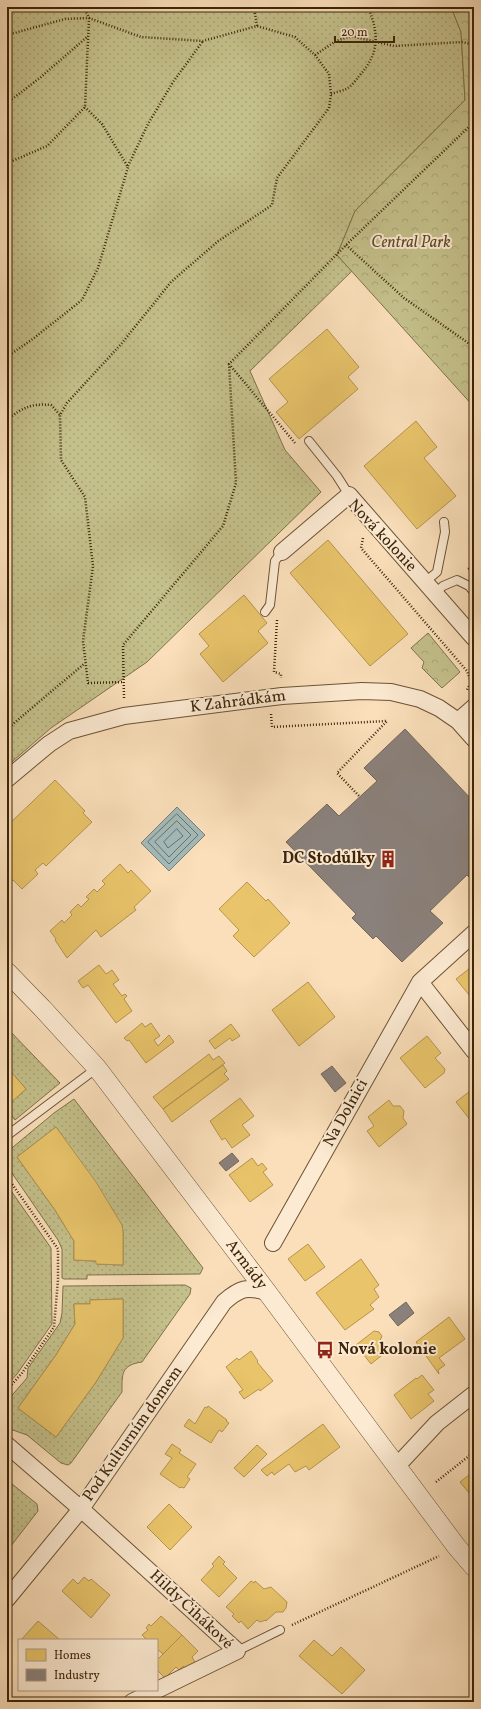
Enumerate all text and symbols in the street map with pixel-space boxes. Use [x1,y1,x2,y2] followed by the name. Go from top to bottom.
[335,18,394,44] scale bar
[341,25,368,41] text: 20 m
[371,232,451,254] park label: Central Park
[343,495,421,577] street label: Nová kolonie
[189,685,287,719] street label: K Zahrádkám
[282,848,375,870] place label: DC Stodůlky
[378,849,398,869] building icon: DC Stodůlky
[318,1075,374,1151] street label: Na Dolnici
[220,1235,272,1295] street label: Armády
[338,1339,436,1361] place label: Nová kolonie
[315,1340,335,1360] bus stop icon: Nová kolonie
[78,1362,188,1506] street label: Pod Kulturním domem
[144,1565,239,1655] street label: Hildy Čihákové
[18,1639,158,1691] legend
[54,1648,91,1664] text: Homes
[54,1668,100,1684] text: Industry

